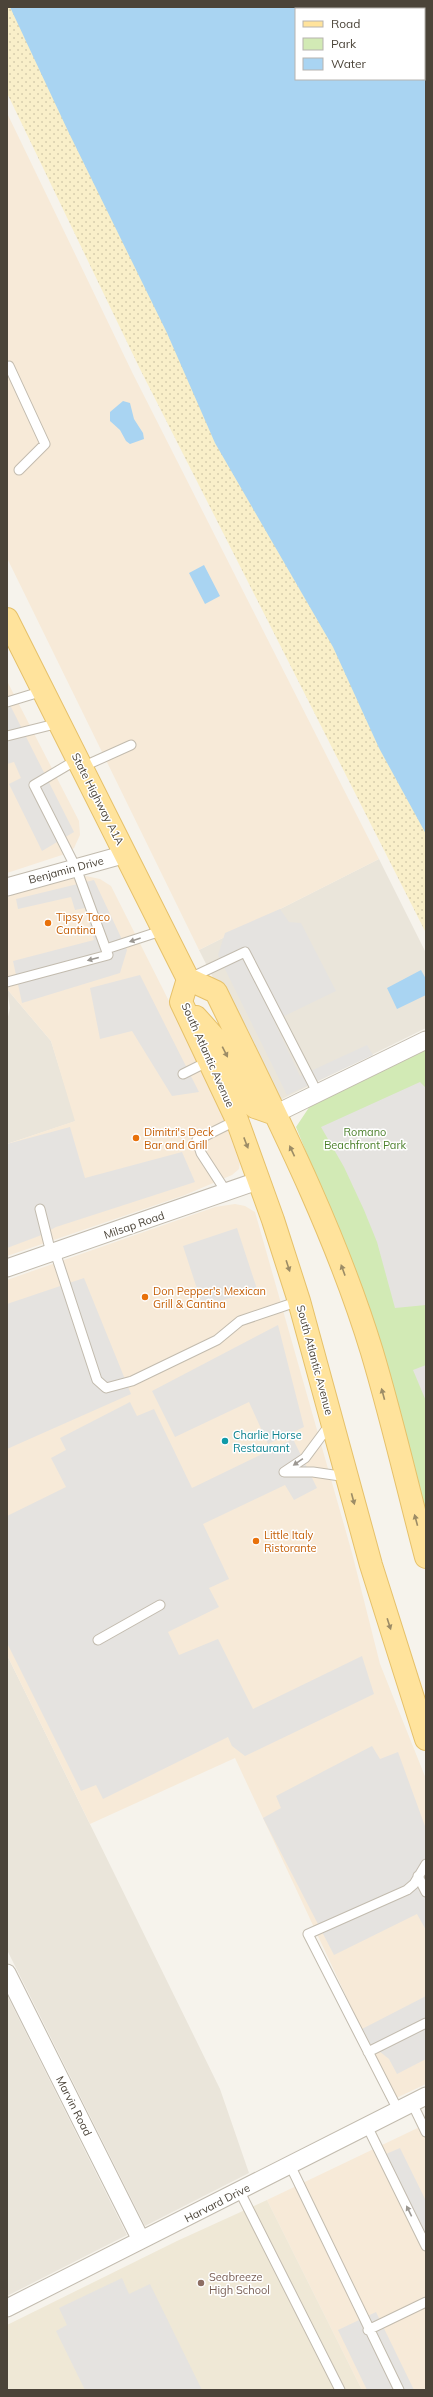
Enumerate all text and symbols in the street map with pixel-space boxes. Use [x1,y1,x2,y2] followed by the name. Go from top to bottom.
[295,8,425,80] legend
[331,16,360,31] text: Road
[331,36,357,51] text: Park
[331,56,367,71] text: Water
[69,751,127,847] street label: State Highway A1A
[27,853,105,887] street label: Benjamin Drive
[56,910,110,937] place label: Tipsy Taco Cantina
[43,918,53,928] marker: Tipsy Taco Cantina
[128,937,140,943] one-way arrow
[87,956,99,962] one-way arrow
[179,1000,237,1110] street label: South Atlantic Avenue
[222,1046,229,1058] one-way arrow
[144,1125,214,1152] place label: Dimitri's Deck Bar and Grill
[324,1125,406,1152] park label: Romano Beachfront Park
[131,1133,141,1143] marker: Dimitri's Deck Bar and Grill
[243,1138,249,1150] one-way arrow
[289,1145,295,1156] one-way arrow
[102,1208,166,1242] street label: Milsap Road
[285,1261,291,1273] one-way arrow
[339,1264,345,1276] one-way arrow
[153,1284,266,1311] place label: Don Pepper's Mexican Grill & Cantina
[140,1292,150,1302] marker: Don Pepper's Mexican Grill & Cantina
[294,1304,336,1416] street label: South Atlantic Avenue
[380,1388,386,1400] one-way arrow
[233,1428,302,1455] place label: Charlie Horse Restaurant
[220,1436,230,1446] marker: Charlie Horse Restaurant
[293,1458,303,1466] one-way arrow
[350,1493,356,1505] one-way arrow
[413,1513,419,1525] one-way arrow
[264,1528,316,1555] place label: Little Italy Ristorante
[251,1536,261,1546] marker: Little Italy Ristorante
[386,1618,392,1630] one-way arrow
[53,2074,95,2138] street label: Marvin Road
[182,2180,252,2226] street label: Harvard Drive
[406,2206,412,2217] one-way arrow
[209,2270,270,2297] place label: Seabreeze High School
[196,2278,206,2288] marker: Seabreeze High School

